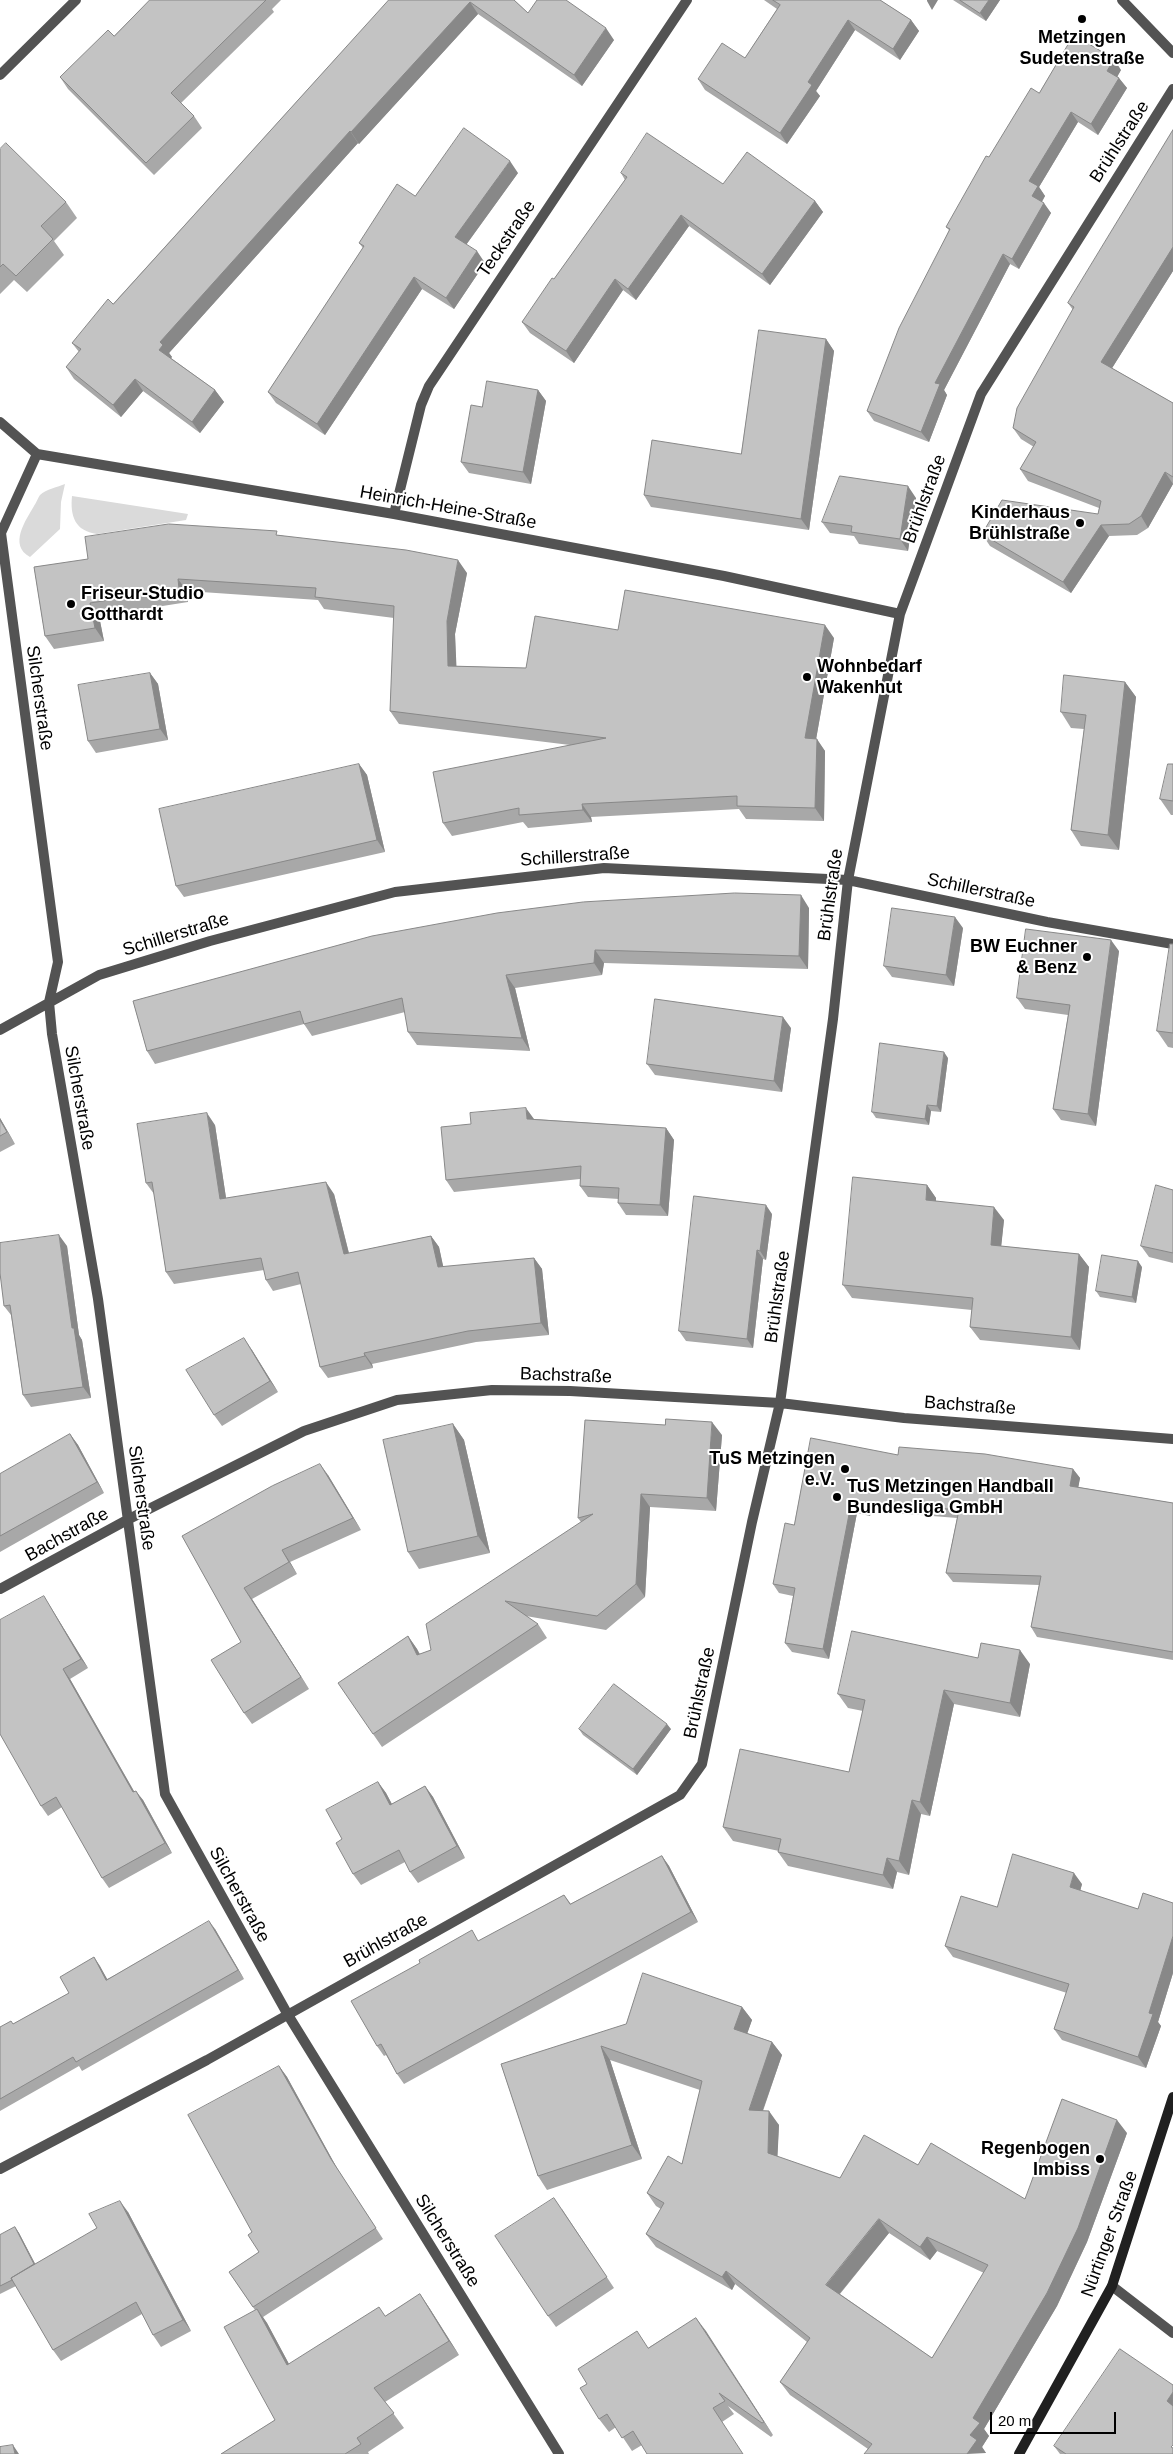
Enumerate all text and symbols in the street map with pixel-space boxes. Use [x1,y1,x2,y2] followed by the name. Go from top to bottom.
[1076,13,1088,25] marker: Metzingen Sudetenstraße
[1019,27,1145,70] place label: Metzingen Sudetenstraße
[1086,97,1154,187] street label: Brühlstraße
[473,196,541,282] street label: Teckstraße
[899,452,951,546] street label: Brühlstraße
[358,482,538,534] street label: Heinrich-Heine-Straße
[969,502,1070,544] place label: Kinderhaus Brühlstraße
[1074,517,1086,529] marker: Kinderhaus Brühlstraße
[81,583,204,626] place label: Friseur-Studio Gotthardt
[65,598,77,610] marker: Friseur-Studio Gotthardt
[21,644,57,752] street label: Silcherstraße
[817,656,922,699] place label: Wohnbedarf Wakenhut
[801,671,813,683] marker: Wohnbedarf Wakenhut
[519,842,631,872] street label: Schillerstraße
[814,847,848,943] street label: Brühlstraße
[925,869,1037,913] street label: Schillerstraße
[120,909,232,961] street label: Schillerstraße
[970,936,1077,979] place label: BW Euchner & Benz
[1081,951,1093,963] marker: BW Euchner & Benz
[59,1044,99,1152] street label: Silcherstraße
[761,1249,795,1345] street label: Brühlstraße
[520,1364,612,1388] street label: Bachstraße
[923,1392,1017,1420] street label: Bachstraße
[123,1444,159,1552] street label: Silcherstraße
[709,1448,835,1490] place label: TuS Metzingen e.V.
[839,1463,851,1475] marker: TuS Metzingen e.V.
[847,1476,1054,1518] place label: TuS Metzingen Handball Bundesliga GmbH
[831,1491,843,1503] marker: TuS Metzingen Handball Bundesliga GmbH
[22,1503,112,1567] street label: Bachstraße
[680,1645,720,1741] street label: Brühlstraße
[204,1843,274,1947] street label: Silcherstraße
[340,1909,432,1973] street label: Brühlstraße
[981,2138,1090,2180] place label: Regenbogen Imbiss
[1094,2153,1106,2165] marker: Regenbogen Imbiss
[1077,2168,1143,2300] street label: Nürtinger Straße
[410,2190,484,2292] street label: Silcherstraße
[993,2402,1119,2434] scale bar
[998,2412,1031,2429] text: 20 m

